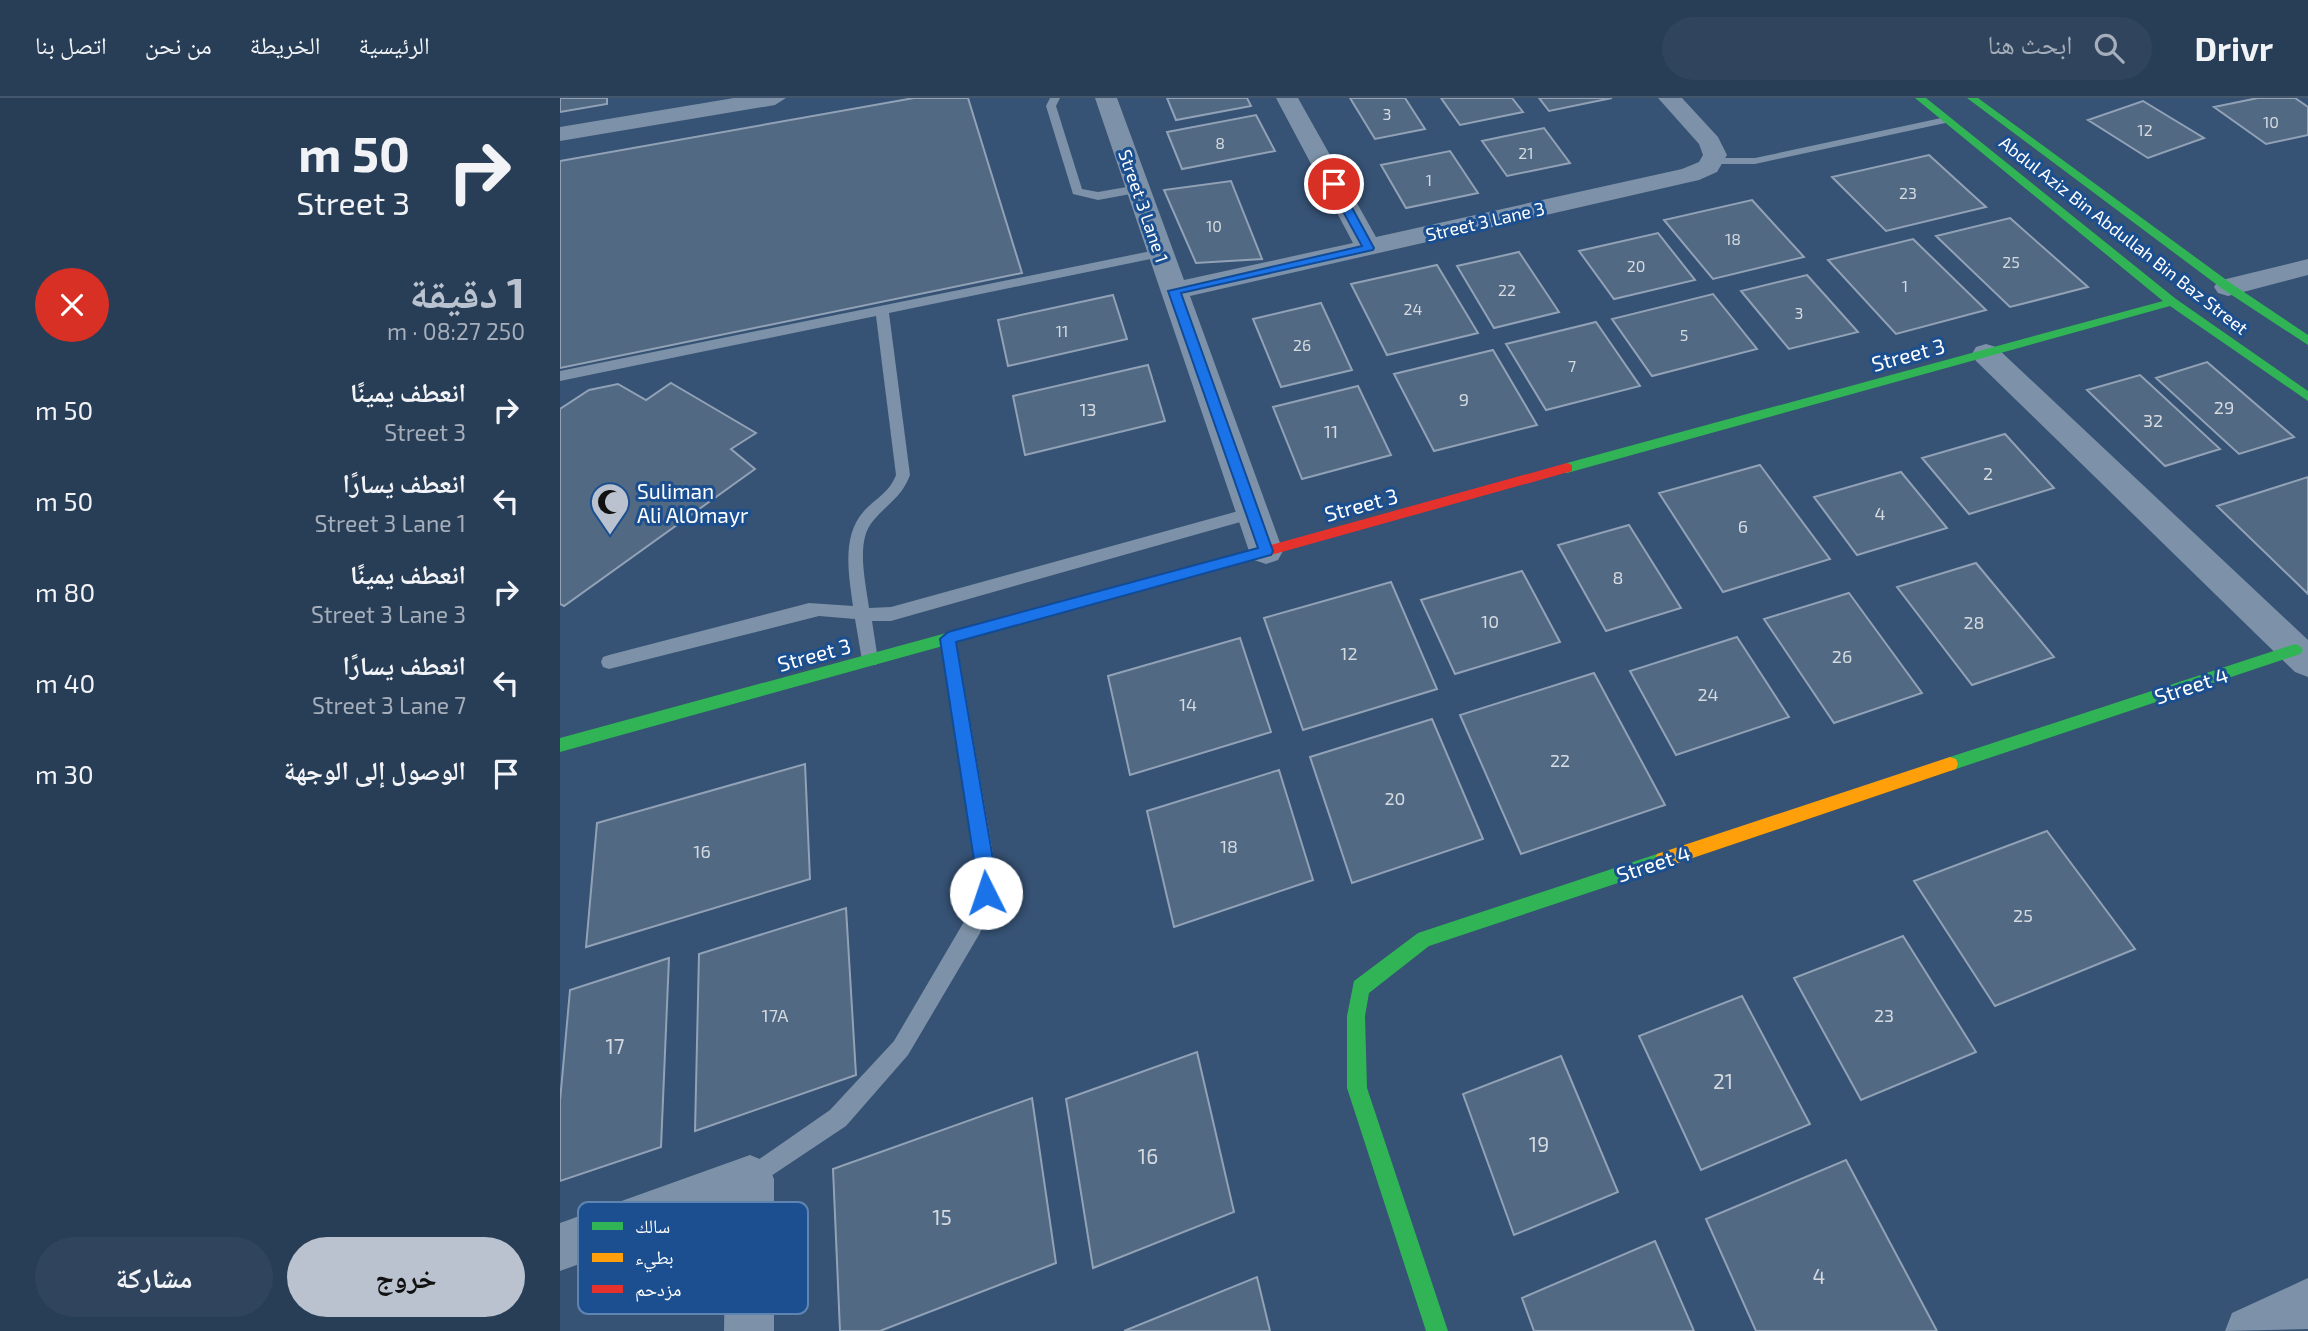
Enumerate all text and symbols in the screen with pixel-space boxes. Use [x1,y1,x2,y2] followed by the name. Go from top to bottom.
[1662,17,2152,80] search box
[1987,28,2072,59] text: ابحث هنا
[2194,28,2273,68] text: Drivr
[2090,29,2128,67] icon: search
[35,30,107,59] text: اتصل بنا
[145,30,212,59] text: من نحن
[250,30,320,59] text: الخريطة
[358,30,430,59] text: الرئيسية
[1383,104,1391,123] house number: 3
[2263,112,2279,131] house number: 10
[2137,120,2153,139] house number: 12
[298,123,410,182] text: 50 m
[434,126,525,217] icon: right
[1995,131,2253,339] street label: Abdul Aziz Bin Abdullah Bin Baz Street
[1215,133,1225,152] house number: 8
[1518,143,1534,162] house number: 21
[1114,146,1174,266] street label: Street 3 Lane 1
[1304,154,1364,214] pin
[1315,165,1353,203] icon: arrive
[1426,170,1432,189] house number: 1
[296,183,410,221] text: Street 3
[1899,183,1917,202] house number: 23
[1423,197,1547,245] street label: Street 3 Lane 3
[1206,216,1222,235] house number: 10
[1725,229,1741,248] house number: 18
[2002,252,2020,271] house number: 25
[1627,256,1645,275] house number: 20
[410,266,525,316] text: 1 دقيقة
[35,268,109,342] button: close
[1902,276,1908,295] house number: 1
[1498,280,1516,299] house number: 22
[1404,299,1423,318] house number: 24
[1795,303,1803,322] house number: 3
[387,317,525,345] text: 250 m · 08:27
[1056,321,1068,340] house number: 11
[1680,325,1688,344] house number: 5
[1869,332,1947,376] street label: Street 3
[1293,335,1311,354] house number: 26
[1568,356,1576,375] house number: 7
[350,376,466,407] text: انعطف يمينًا
[1459,388,1469,410] house number: 9
[487,391,525,429] icon: right
[35,394,93,425] text: 50 m
[2214,396,2234,418] house number: 29
[1079,398,1097,420] house number: 13
[2143,409,2163,431] house number: 32
[384,418,466,446] text: Street 3
[1324,420,1338,442] house number: 11
[1983,462,1993,484] house number: 2
[342,467,466,498] text: انعطف يسارًا
[637,478,749,527] place label: Suliman Ali AlOmayr
[589,481,631,536] mosque icon: Suliman Ali AlOmayr
[487,482,525,520] icon: left
[1322,482,1400,526] street label: Street 3
[35,485,93,516] text: 50 m
[1874,502,1886,524] house number: 4
[315,509,466,537] text: Street 3 Lane 1
[1738,515,1748,537] house number: 6
[350,558,466,589] text: انعطف يمينًا
[1613,566,1623,588] house number: 8
[487,573,525,611] icon: right
[35,576,95,607] text: 80 m
[311,600,466,628] text: Street 3 Lane 3
[1481,610,1499,632] house number: 10
[1963,611,1985,633] house number: 28
[775,632,853,676] street label: Street 3
[1340,642,1358,664] house number: 12
[1832,645,1852,667] house number: 26
[342,649,466,680] text: انعطف يسارًا
[2151,661,2231,709] street label: Street 4
[487,664,525,702] icon: left
[35,667,95,698] text: 40 m
[1697,683,1719,705] house number: 24
[312,691,466,719] text: Street 3 Lane 7
[1179,693,1197,715] house number: 14
[1550,749,1570,771] house number: 22
[284,754,466,785] text: الوصول إلى الوجهة
[487,755,525,793] icon: arrive
[35,758,94,789] text: 30 m
[1385,787,1405,809] house number: 20
[1220,835,1238,857] house number: 18
[1613,839,1693,887] street label: Street 4
[693,840,711,862] house number: 16
[949,856,1023,930] position arrow
[2013,904,2033,926] house number: 25
[762,1004,789,1026] house number: 17A
[1874,1004,1894,1026] house number: 23
[605,1033,625,1058] house number: 17
[1713,1068,1733,1093] house number: 21
[1529,1131,1549,1156] house number: 19
[1138,1143,1158,1168] house number: 16
[578,1202,808,1314] legend
[932,1204,952,1229] house number: 15
[635,1214,670,1237] text: سالك
[35,1237,273,1317] button: مشاركة
[287,1237,525,1317] button: خروج
[635,1245,674,1273] text: بطيء
[1813,1263,1825,1288] house number: 4
[635,1277,681,1302] text: مزدحم

